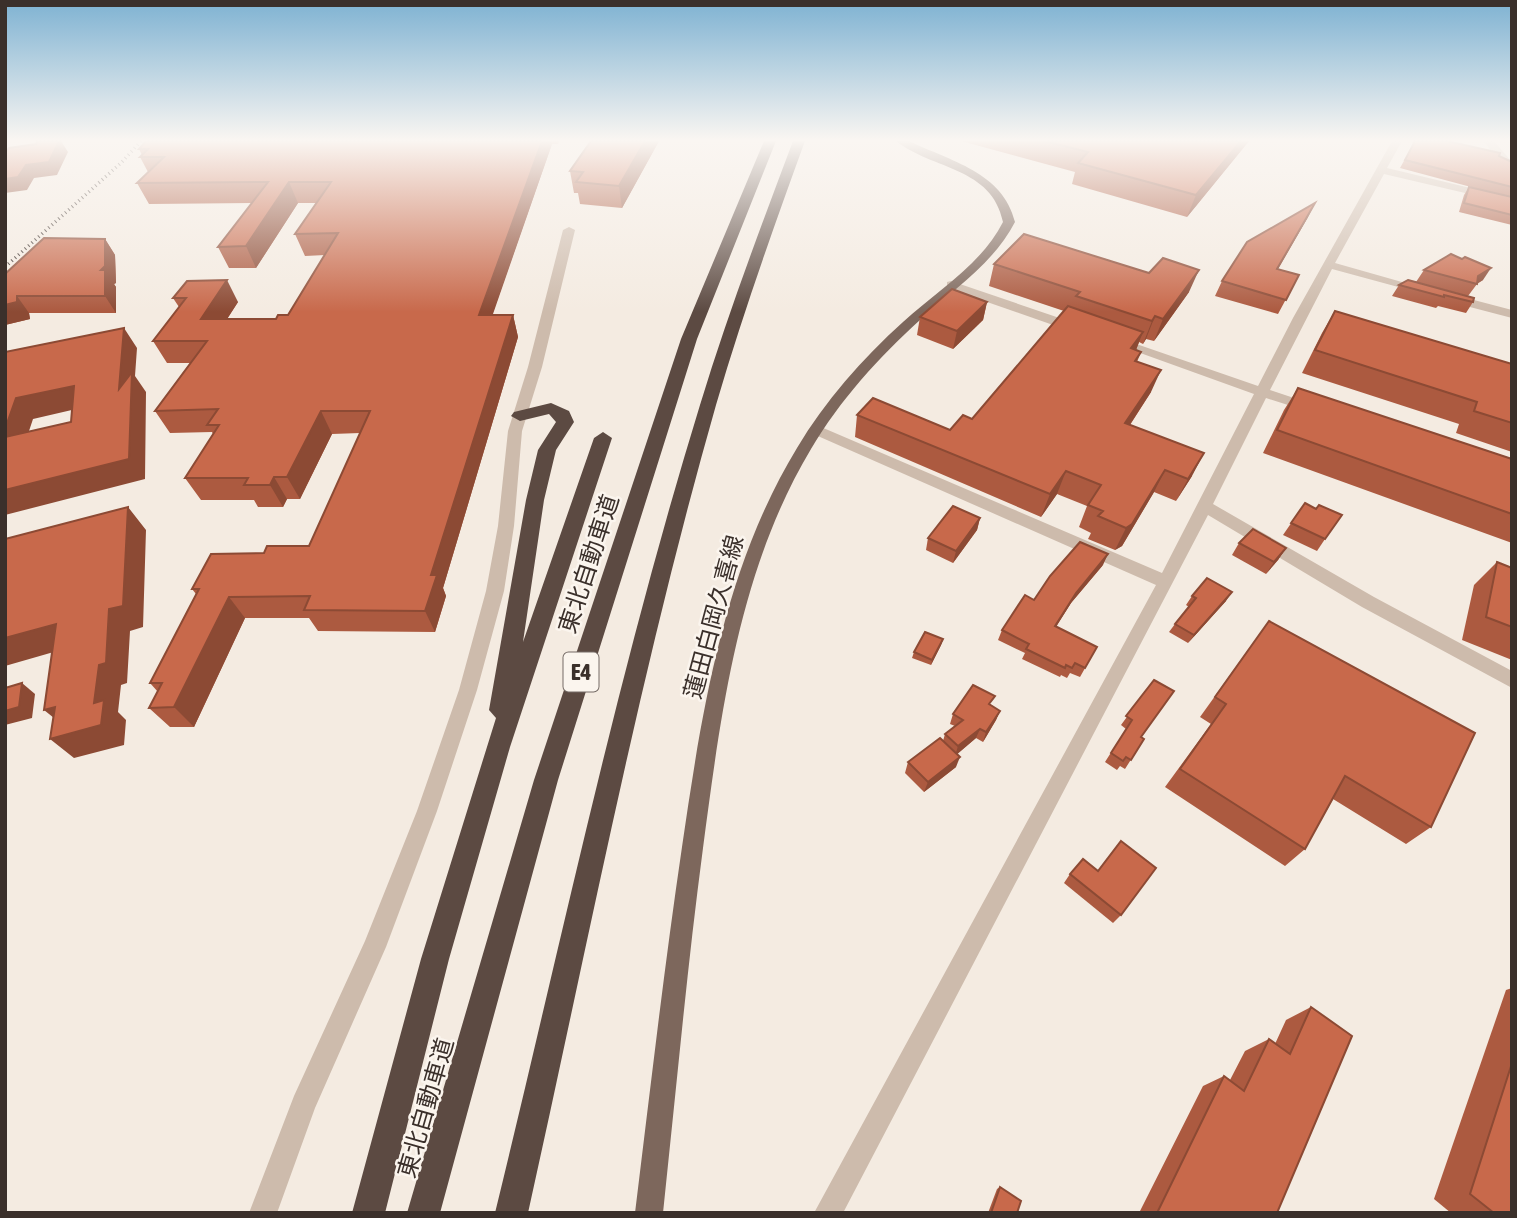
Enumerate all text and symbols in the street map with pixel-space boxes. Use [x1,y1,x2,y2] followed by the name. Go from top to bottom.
[553,491,624,636] street label: 東北自動車道
[679,532,748,702] street label: 蓮田白岡久喜線
[564,652,598,692] road number: E4
[393,1035,458,1181] street label: 東北自動車道

